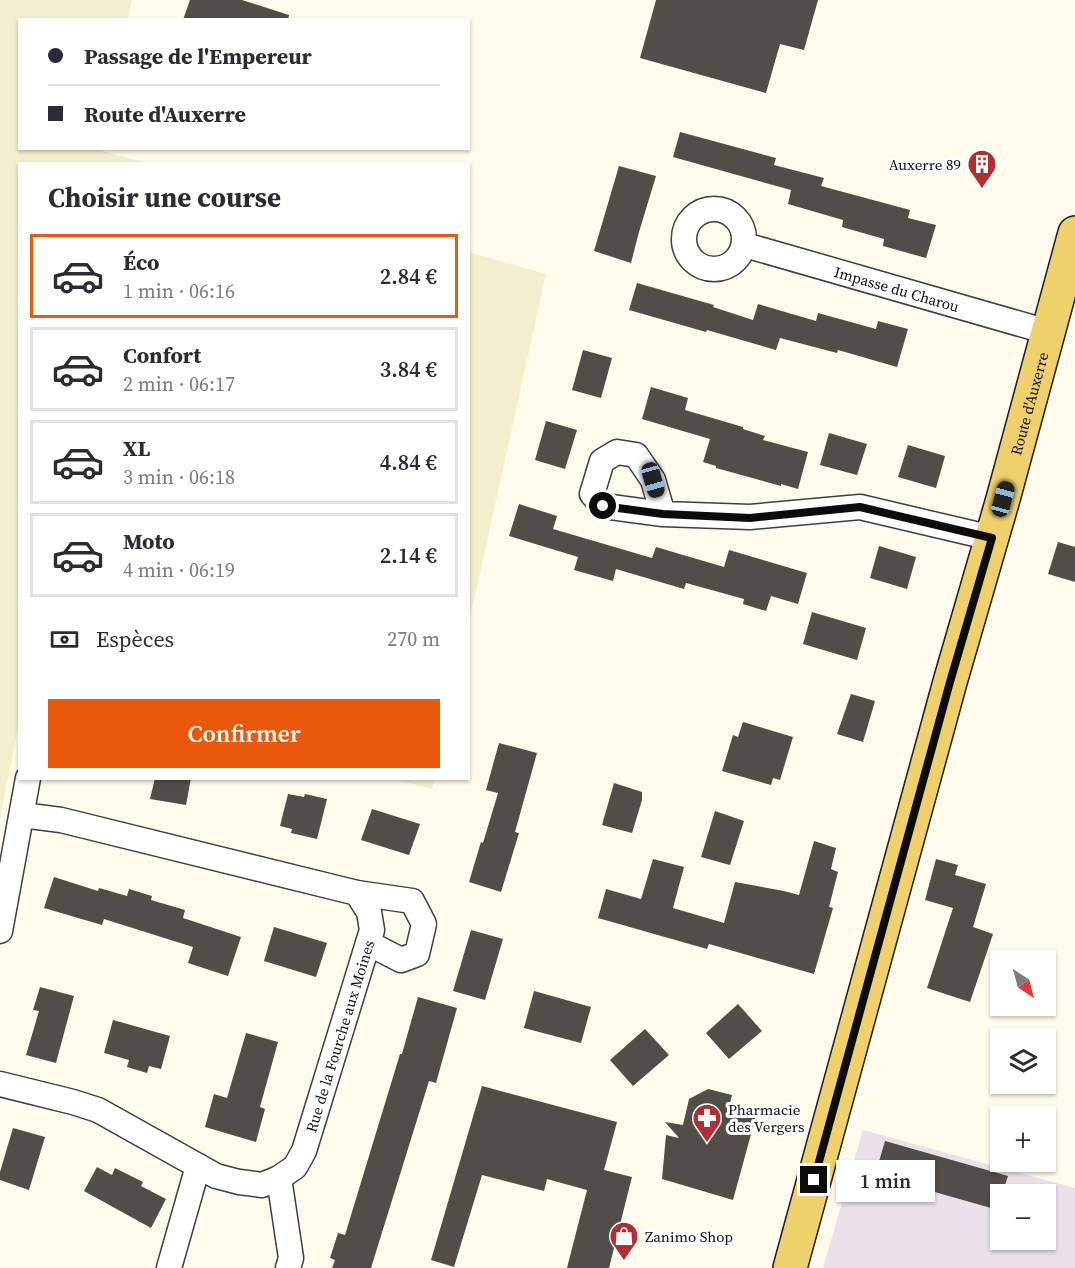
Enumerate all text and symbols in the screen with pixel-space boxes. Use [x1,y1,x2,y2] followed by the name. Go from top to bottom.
[84,41,312,71] text: Passage de l'Empereur
[84,99,246,129] text: Route d'Auxerre
[966,148,998,190] building icon: Auxerre 89
[889,154,961,175] place label: Auxerre 89
[48,179,281,216] text: Choisir une course
[123,247,160,277] text: Éco
[51,249,105,303] icon: car
[380,261,437,291] text: 2.84 €
[832,261,962,317] street label: Impasse du Charou
[123,277,235,305] text: 1 min · 06:16
[123,340,201,370] text: Confort
[51,342,105,396] icon: car
[1005,349,1053,457] street label: Route d'Auxerre
[380,354,437,384] text: 3.84 €
[123,370,235,398] text: 2 min · 06:17
[123,433,150,463] text: XL
[51,435,105,489] icon: car
[380,447,437,477] text: 4.84 €
[639,460,667,500] car
[123,463,235,491] text: 3 min · 06:18
[990,479,1016,519] car
[589,492,616,519] route start
[123,526,175,556] text: Moto
[51,528,105,582] icon: car
[380,540,437,570] text: 2.14 €
[123,556,235,584] text: 4 min · 06:19
[48,623,81,656] icon: cash
[96,624,174,654] text: Espèces
[387,625,440,653] text: 270 m
[48,699,440,768] button: Confirmer
[300,937,379,1135] street label: Rue de la Fourche aux Moines
[990,950,1056,1016] north arrow
[990,950,1056,1250] map controls
[990,1028,1056,1094] button: layers
[728,1099,805,1137] place label: Pharmacie des Vergers
[691,1102,723,1144] pharmacy icon: Pharmacie des Vergers
[990,1106,1056,1172] button: +
[835,1159,934,1201] callout: 1 min
[800,1166,827,1193] route end
[860,1167,911,1195] text: 1 min
[990,1184,1056,1250] button: −
[608,1220,640,1262] shop icon: Zanimo Shop
[645,1226,733,1247] place label: Zanimo Shop

